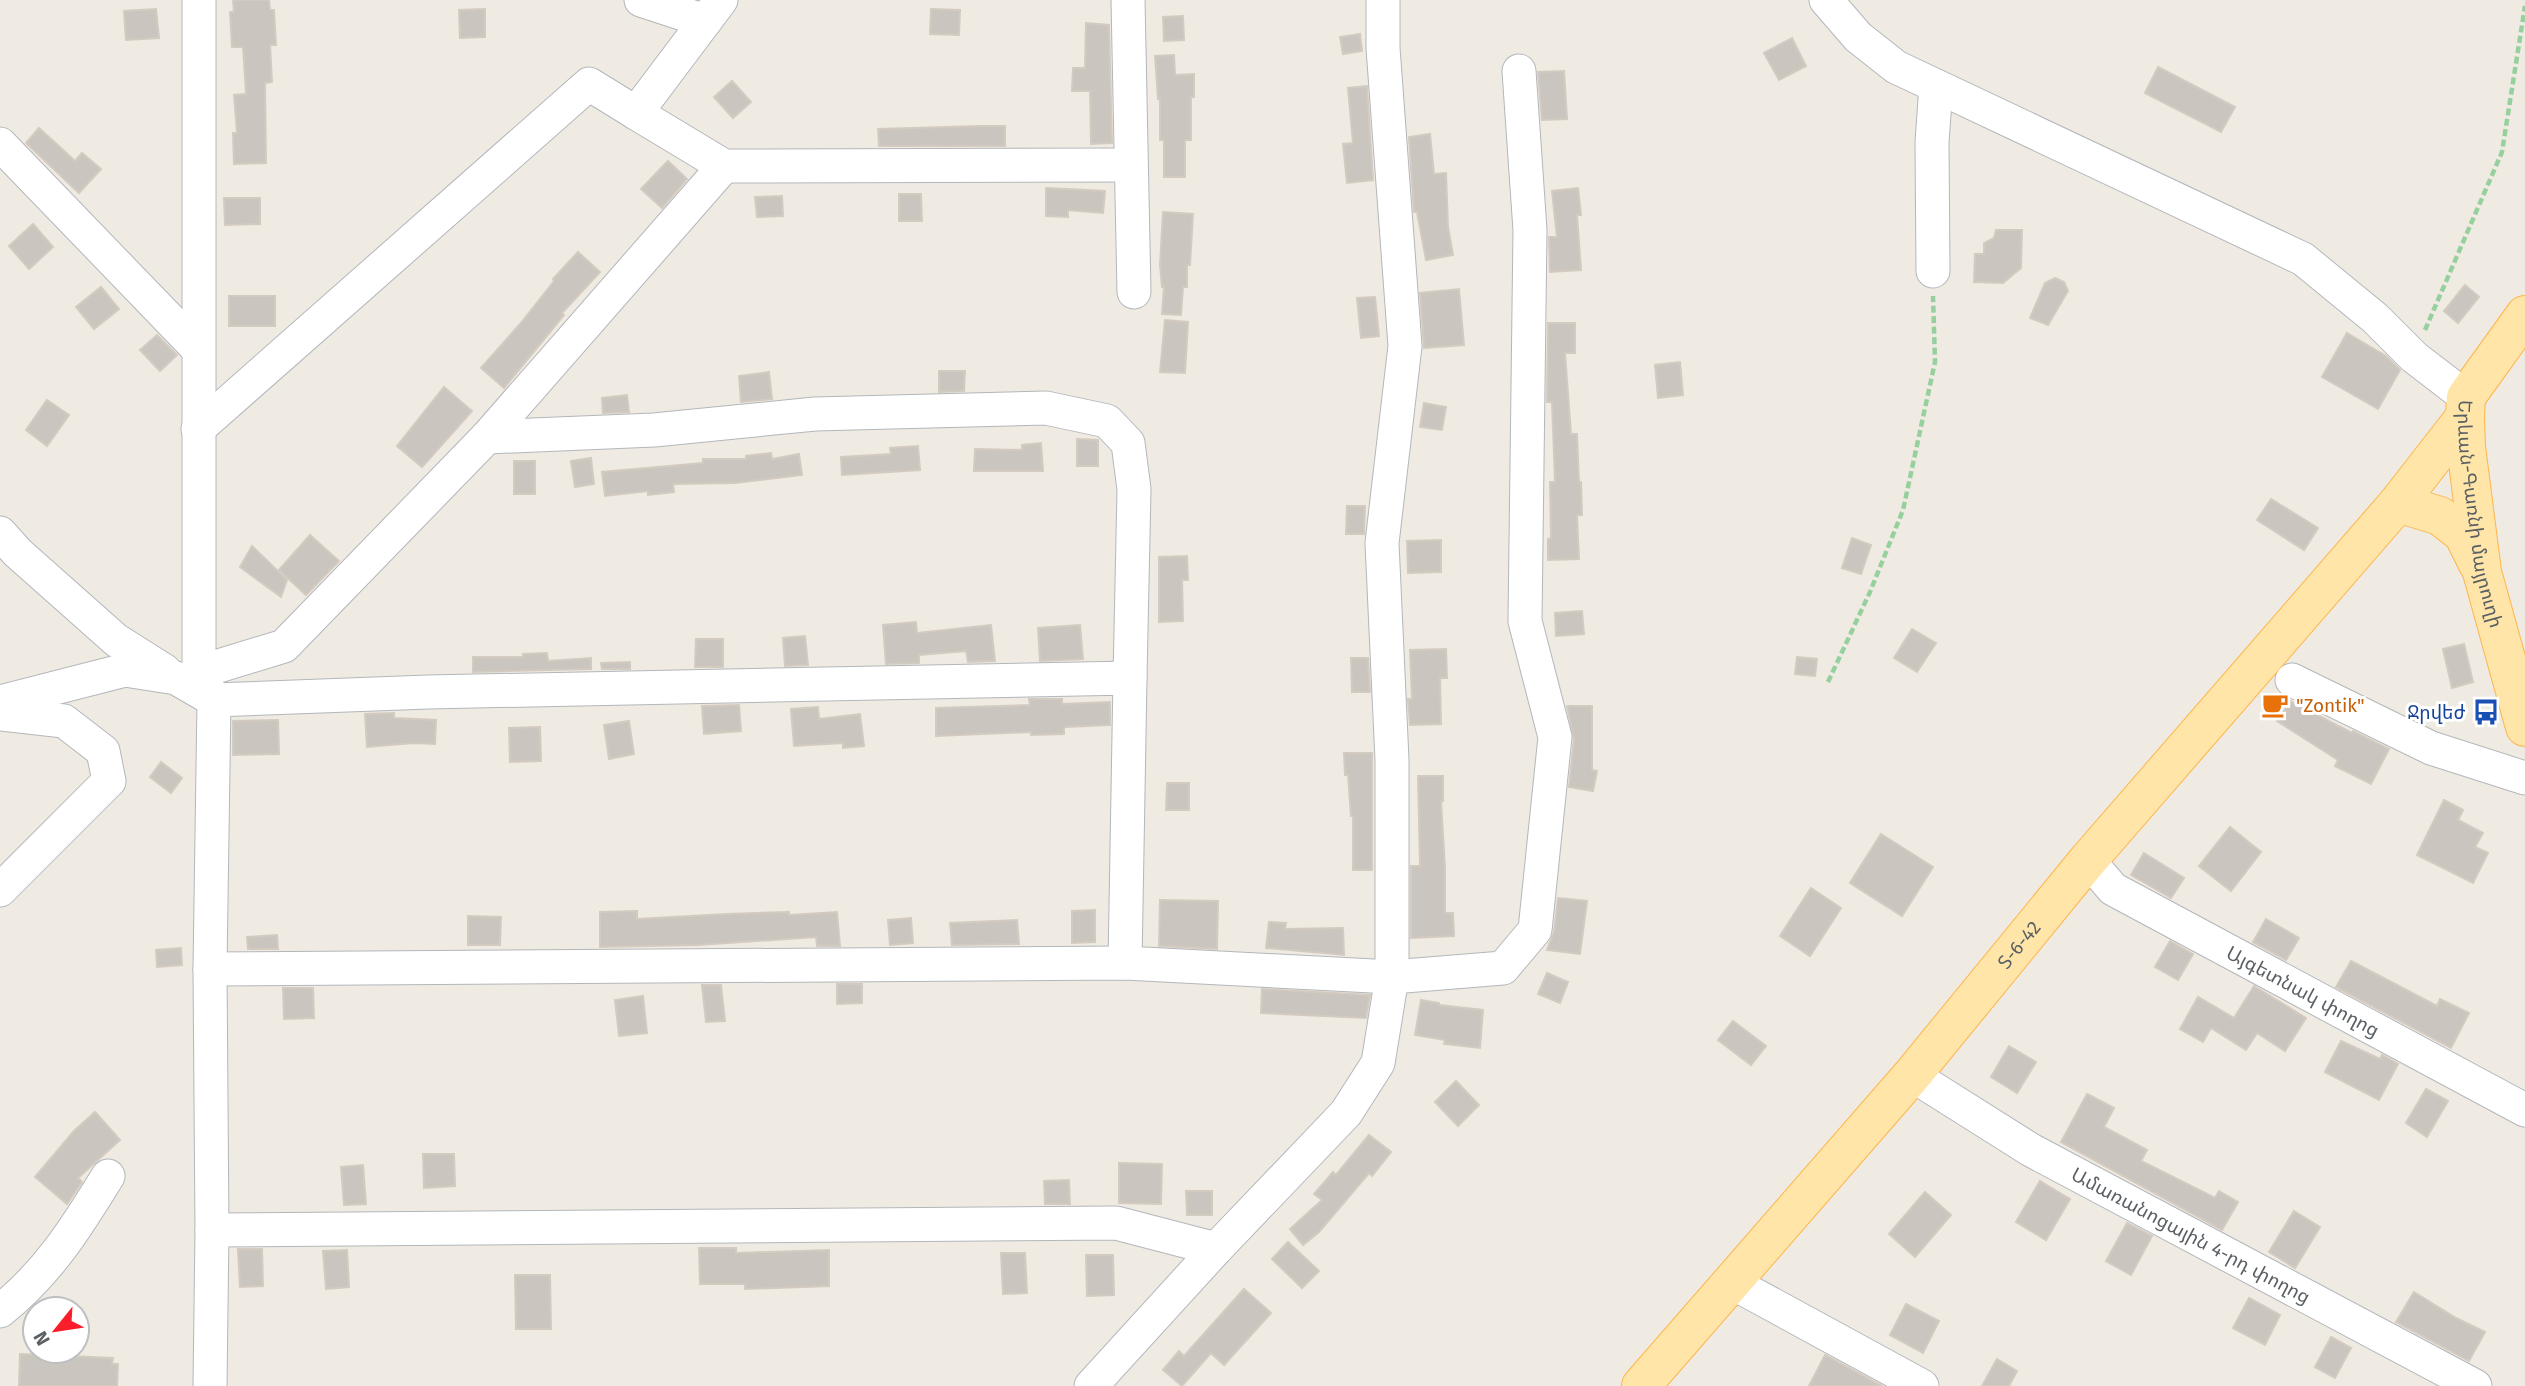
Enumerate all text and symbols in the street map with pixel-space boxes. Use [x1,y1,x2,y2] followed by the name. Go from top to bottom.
[2453,399,2508,630] street label: Երևան-Գառնի մայրուղի
[2260,690,2290,720] cafe icon: "Zontik"
[2296,694,2365,717] place label: "Zontik"
[2471,697,2501,727] bus stop icon: Ջրվեժ
[2407,701,2465,724] place label: Ջրվեժ
[1993,916,2046,974] street label: Տ-6-42
[2223,941,2383,1042] street label: Այգետնակ փողոց
[2067,1163,2314,1308] street label: Ամառանոցային 4-րդ փողոց
[21,1295,91,1365] north arrow
[29,1327,55,1349] text: N

